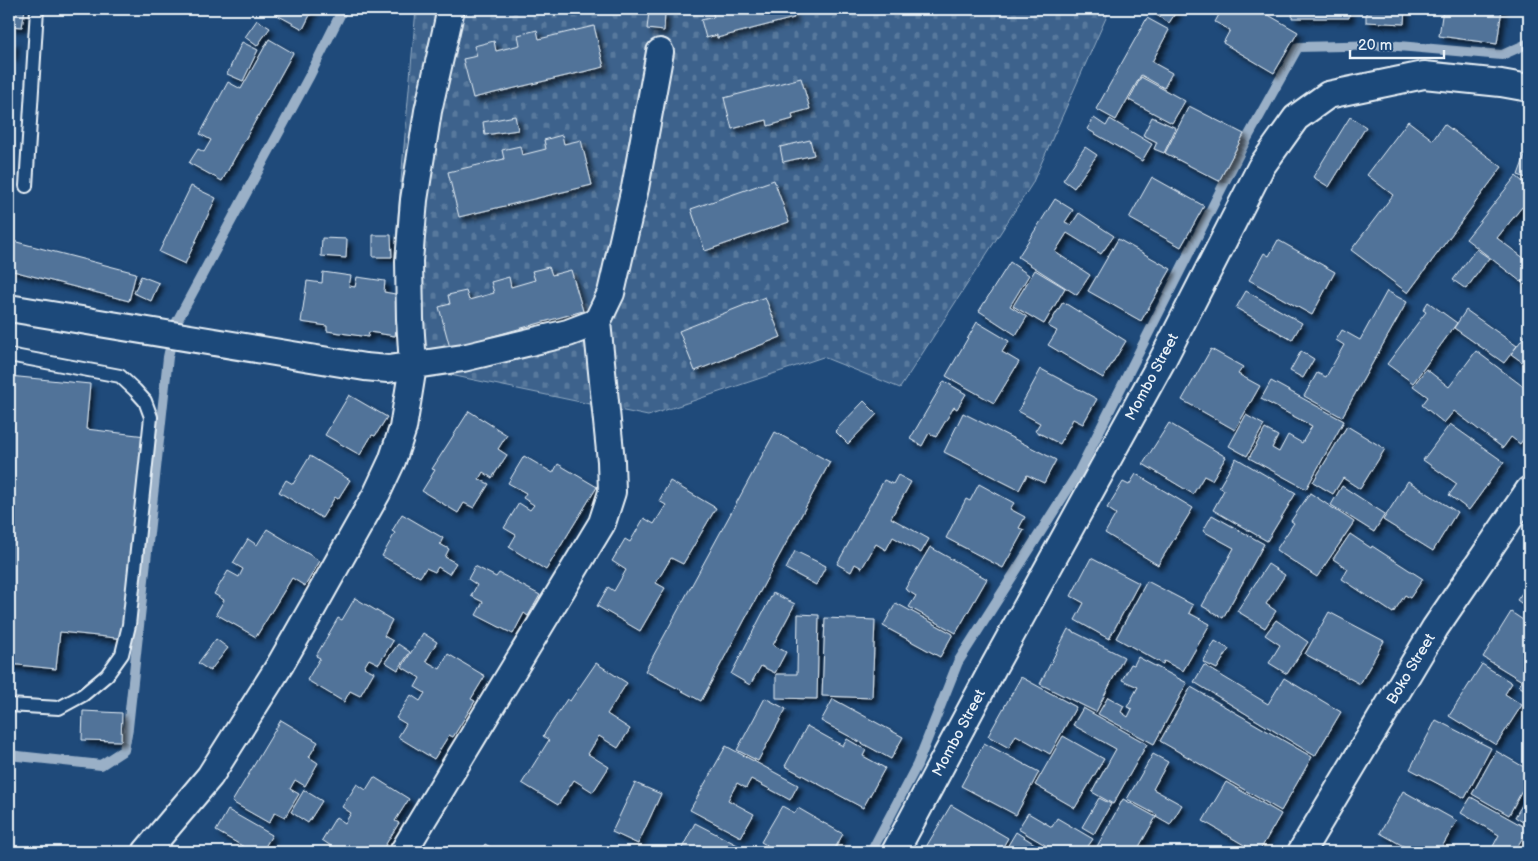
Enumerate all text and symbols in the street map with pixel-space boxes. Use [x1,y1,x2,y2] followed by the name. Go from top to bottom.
[1350,28,1444,60] scale bar
[1358,36,1392,55] text: 20 m
[1121,330,1183,424] street label: Mombo Street
[1382,630,1440,708] street label: Boko Street
[928,686,990,780] street label: Mombo Street

